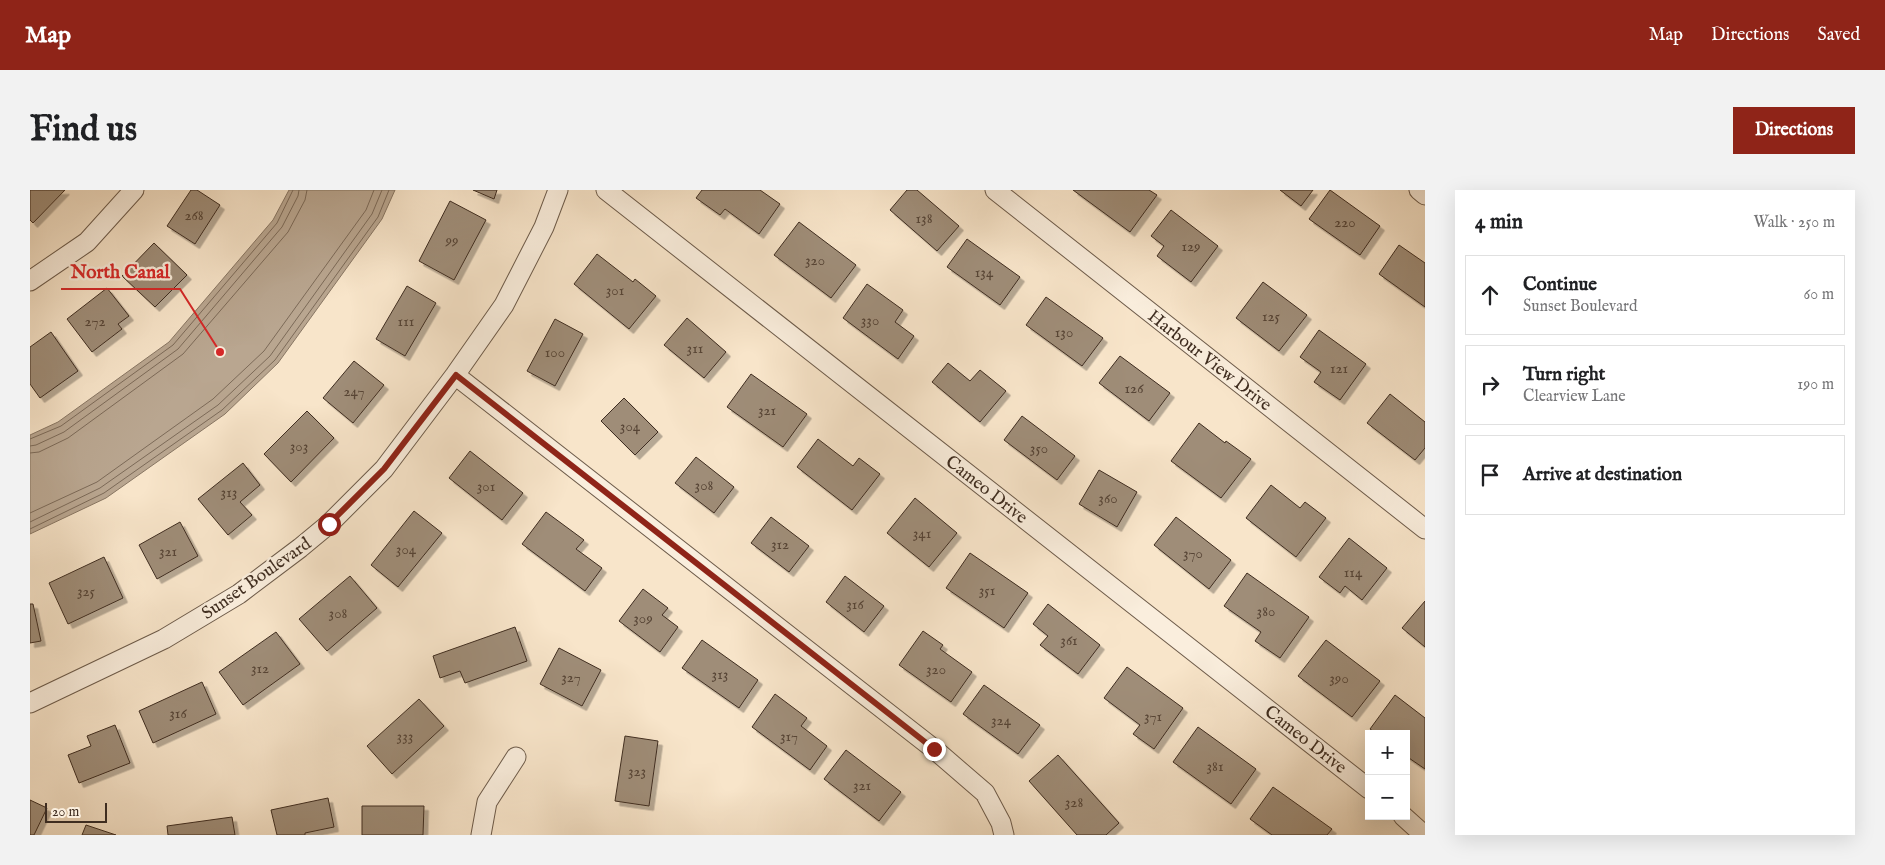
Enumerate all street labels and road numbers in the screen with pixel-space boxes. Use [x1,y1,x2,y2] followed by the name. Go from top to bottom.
[1142,306,1276,417] street label: Harbour View Drive
[940,451,1032,530] street label: Cameo Drive
[198,533,317,626] street label: Sunset Boulevard
[1259,701,1351,780] street label: Cameo Drive

